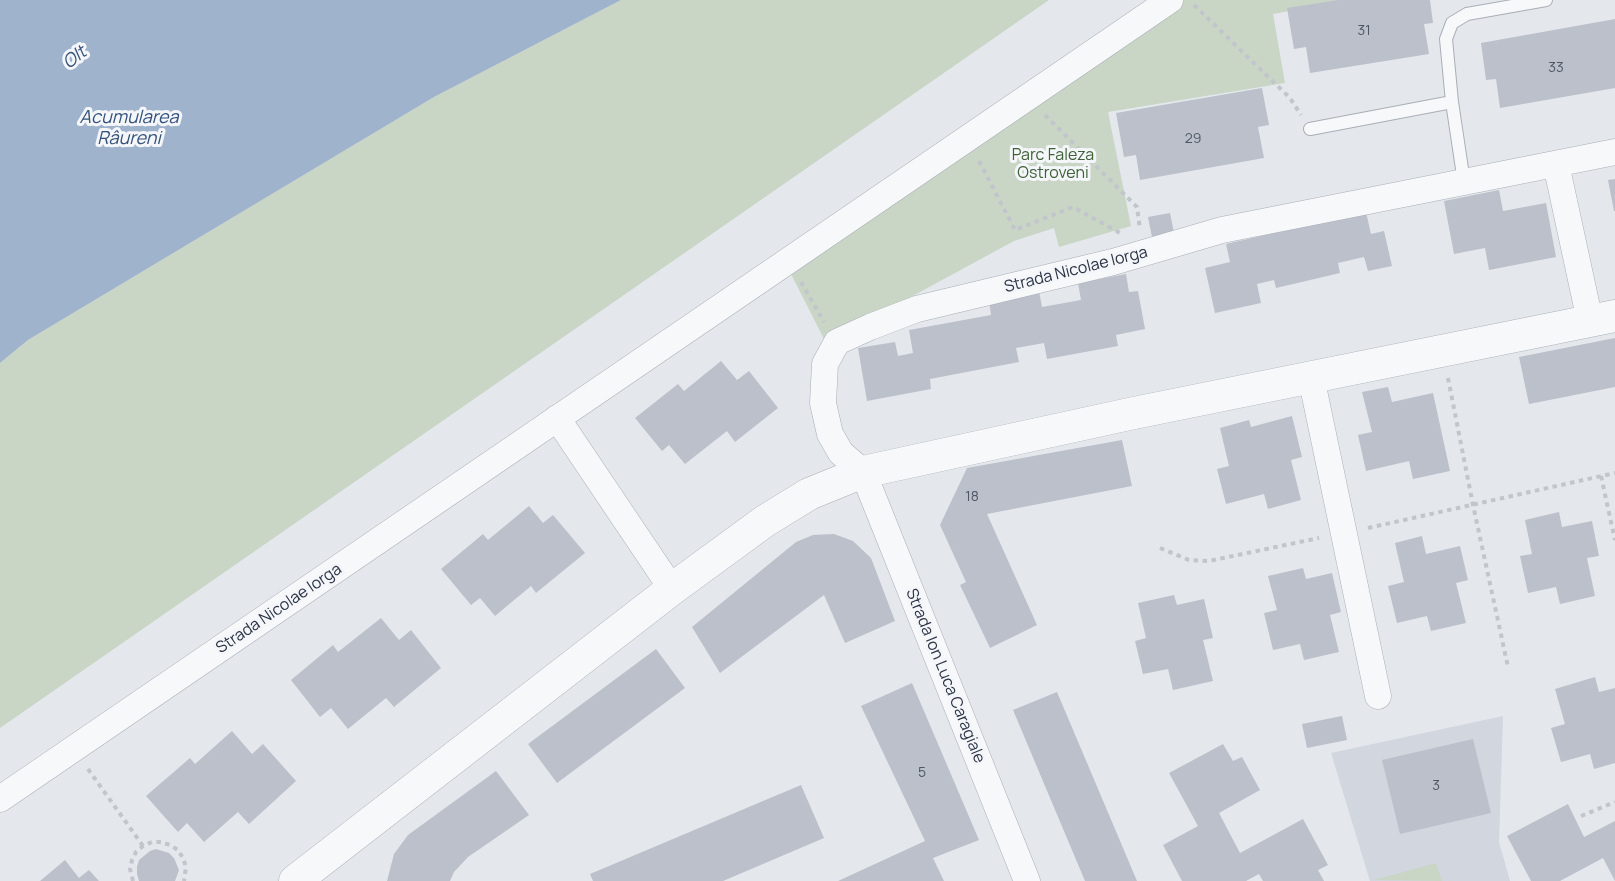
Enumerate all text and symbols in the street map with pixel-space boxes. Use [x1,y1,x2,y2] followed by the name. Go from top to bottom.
[1357,23,1371,39] house number: 31
[59,42,91,74] water label: Olt
[1548,60,1564,76] house number: 33
[80,107,178,150] water label: Acumularea Râureni
[1185,131,1201,147] house number: 29
[1012,146,1094,184] park label: Parc Faleza Ostroveni
[1002,243,1150,297] street label: Strada Nicolae Iorga
[965,489,979,505] house number: 18
[213,560,345,658] street label: Strada Nicolae Iorga
[901,586,989,766] street label: Strada Ion Luca Caragiale
[918,765,926,781] house number: 5
[1432,778,1440,794] house number: 3

